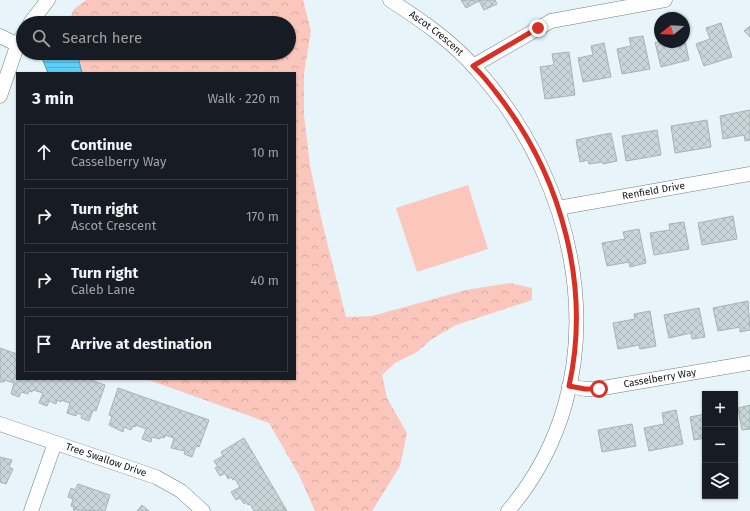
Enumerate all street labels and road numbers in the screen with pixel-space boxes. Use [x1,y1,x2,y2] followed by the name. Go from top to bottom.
[407,8,466,59] street label: Ascot Crescent
[621,180,686,203] street label: Renfield Drive
[623,366,697,390] street label: Casselberry Way
[64,441,148,479] street label: Tree Swallow Drive

